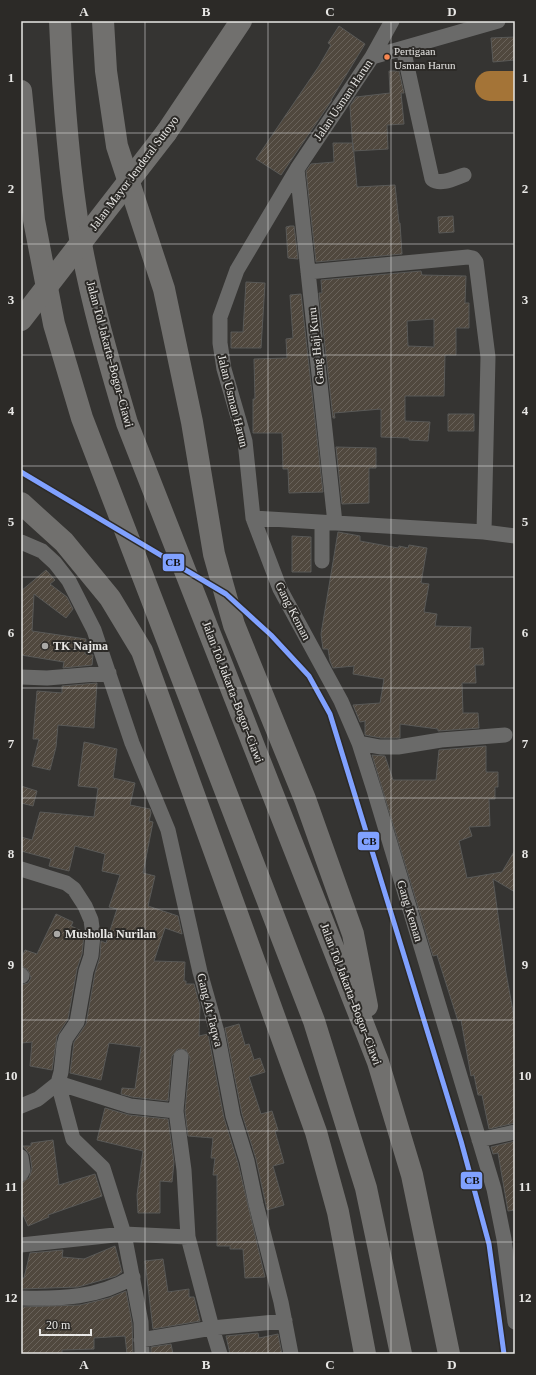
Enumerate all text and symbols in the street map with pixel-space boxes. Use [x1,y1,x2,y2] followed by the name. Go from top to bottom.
[79,4,89,19] text: A
[202,4,211,19] text: B
[325,4,335,19] text: C
[447,4,457,19] text: D
[394,45,456,71] place label: Pertigaan Usman Harun
[382,52,392,62] marker: Pertigaan Usman Harun
[311,57,375,143] street label: Jalan Usman Harun
[8,70,14,85] text: 1
[522,70,528,85] text: 1
[86,113,182,233] street label: Jalan Mayor Jenderal Sutoyo
[8,181,14,196] text: 2
[522,181,528,196] text: 2
[84,279,136,429] street label: Jalan Tol Jakarta–Bogor–Ciawi
[8,292,15,307] text: 3
[522,292,529,307] text: 3
[305,307,327,385] street label: Gang Haji Kuru
[215,353,251,449] street label: Jalan Usman Harun
[8,403,15,418] text: 4
[522,403,529,418] text: 4
[8,514,15,529] text: 5
[522,514,529,529] text: 5
[162,553,185,572] line badge: CB
[165,556,181,568] text: CB
[272,579,314,643] street label: Gang Keman
[199,619,267,766] street label: Jalan Tol Jakarta–Bogor–Ciawi
[8,625,15,640] text: 6
[522,625,529,640] text: 6
[53,639,108,653] place label: TK Najma
[40,641,50,651] marker: TK Najma
[8,736,15,751] text: 7
[522,736,529,751] text: 7
[357,831,380,851] line badge: CB
[361,835,377,847] text: CB
[8,846,15,861] text: 8
[522,846,529,861] text: 8
[394,879,426,943] street label: Gang Keman
[317,921,385,1068] street label: Jalan Tol Jakarta–Bogor–Ciawi
[65,927,156,941] place label: Musholla Nurilan
[52,929,62,939] marker: Musholla Nurilan
[8,957,15,972] text: 9
[522,957,529,972] text: 9
[194,972,226,1049] street label: Gang At Taqwa
[5,1068,18,1083] text: 10
[519,1068,532,1083] text: 10
[460,1171,483,1190] line badge: CB
[464,1174,480,1186] text: CB
[5,1179,17,1194] text: 11
[519,1179,531,1194] text: 11
[5,1290,18,1305] text: 12
[519,1290,532,1305] text: 12
[40,1311,91,1337] scale bar
[46,1318,71,1332] text: 20 m
[79,1357,89,1372] text: A
[202,1357,211,1372] text: B
[325,1357,335,1372] text: C
[447,1357,457,1372] text: D

